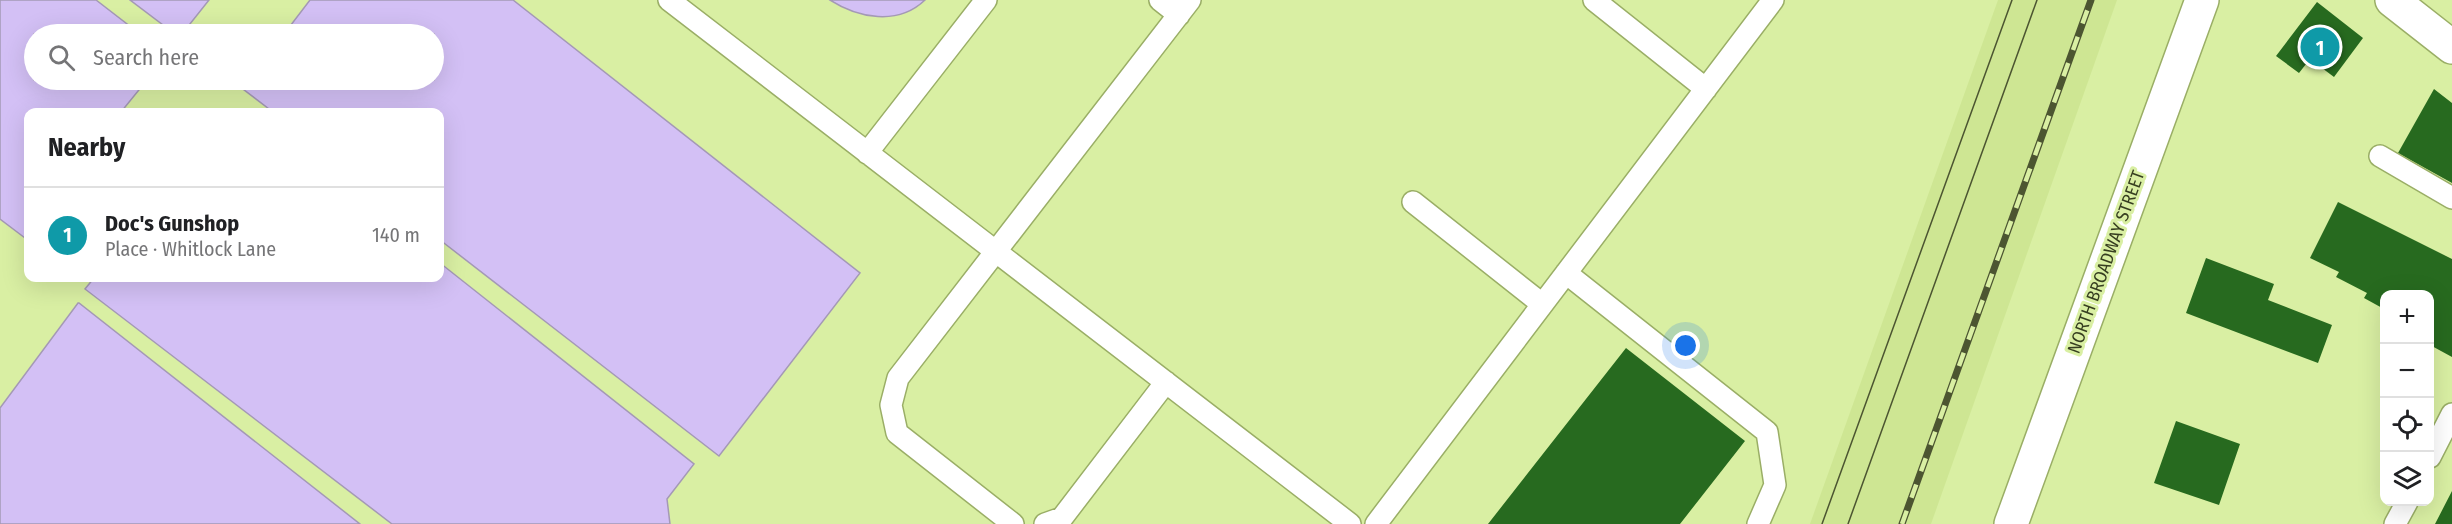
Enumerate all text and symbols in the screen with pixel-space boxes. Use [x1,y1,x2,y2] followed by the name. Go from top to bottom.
[24,24,444,90] search box
[2300,24,2340,70] pin: 1
[45,41,78,74] icon: search
[93,44,199,71] text: Search here
[48,132,125,163] text: Nearby
[2063,167,2150,356] street label: NORTH BROADWAY STREET
[105,210,239,237] text: Doc's Gunshop
[63,223,72,247] text: 1
[372,223,420,247] text: 140 m
[105,237,276,261] text: Place · Whitlock Lane
[2380,290,2434,506] map controls
[2380,290,2434,344] button: +
[1671,331,1700,360] your location
[2380,344,2434,398] button: −
[2380,398,2434,452] button: locate
[2380,452,2434,506] button: layers

